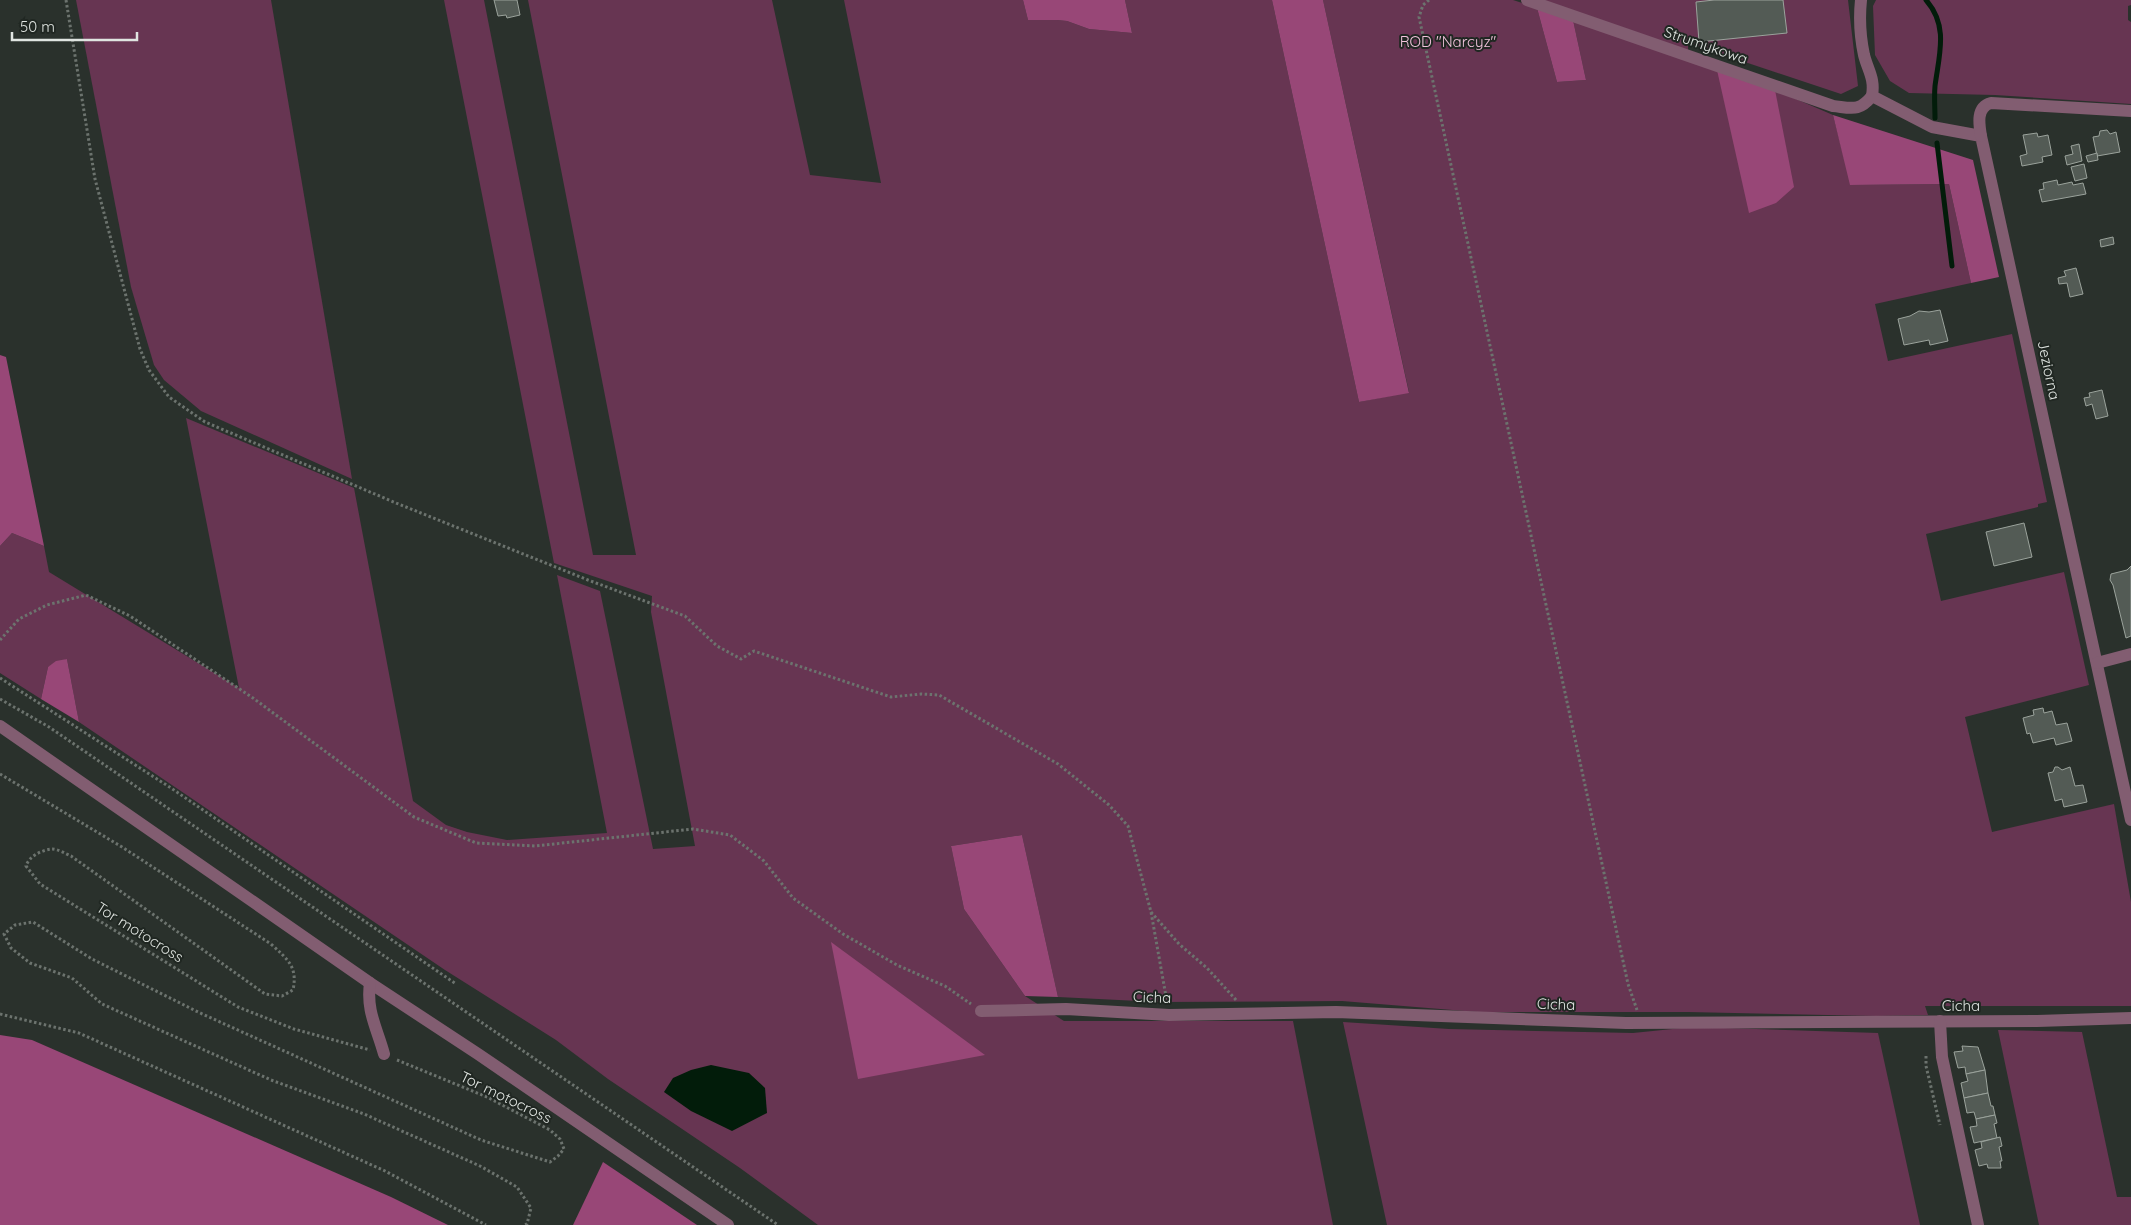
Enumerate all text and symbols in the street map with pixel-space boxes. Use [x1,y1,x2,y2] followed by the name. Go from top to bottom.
[12,10,138,42] scale bar
[20,17,55,36] text: 50 m
[1662,22,1750,68] street label: Strumykowa
[1400,32,1497,51] park label: ROD "Narcyz"
[2033,339,2065,401] street label: Jeziorna
[93,898,187,966] street label: Tor motocross
[1132,987,1172,1007] street label: Cicha
[1536,994,1576,1014] street label: Cicha
[1942,996,1980,1015] street label: Cicha
[457,1067,555,1127] street label: Tor motocross

